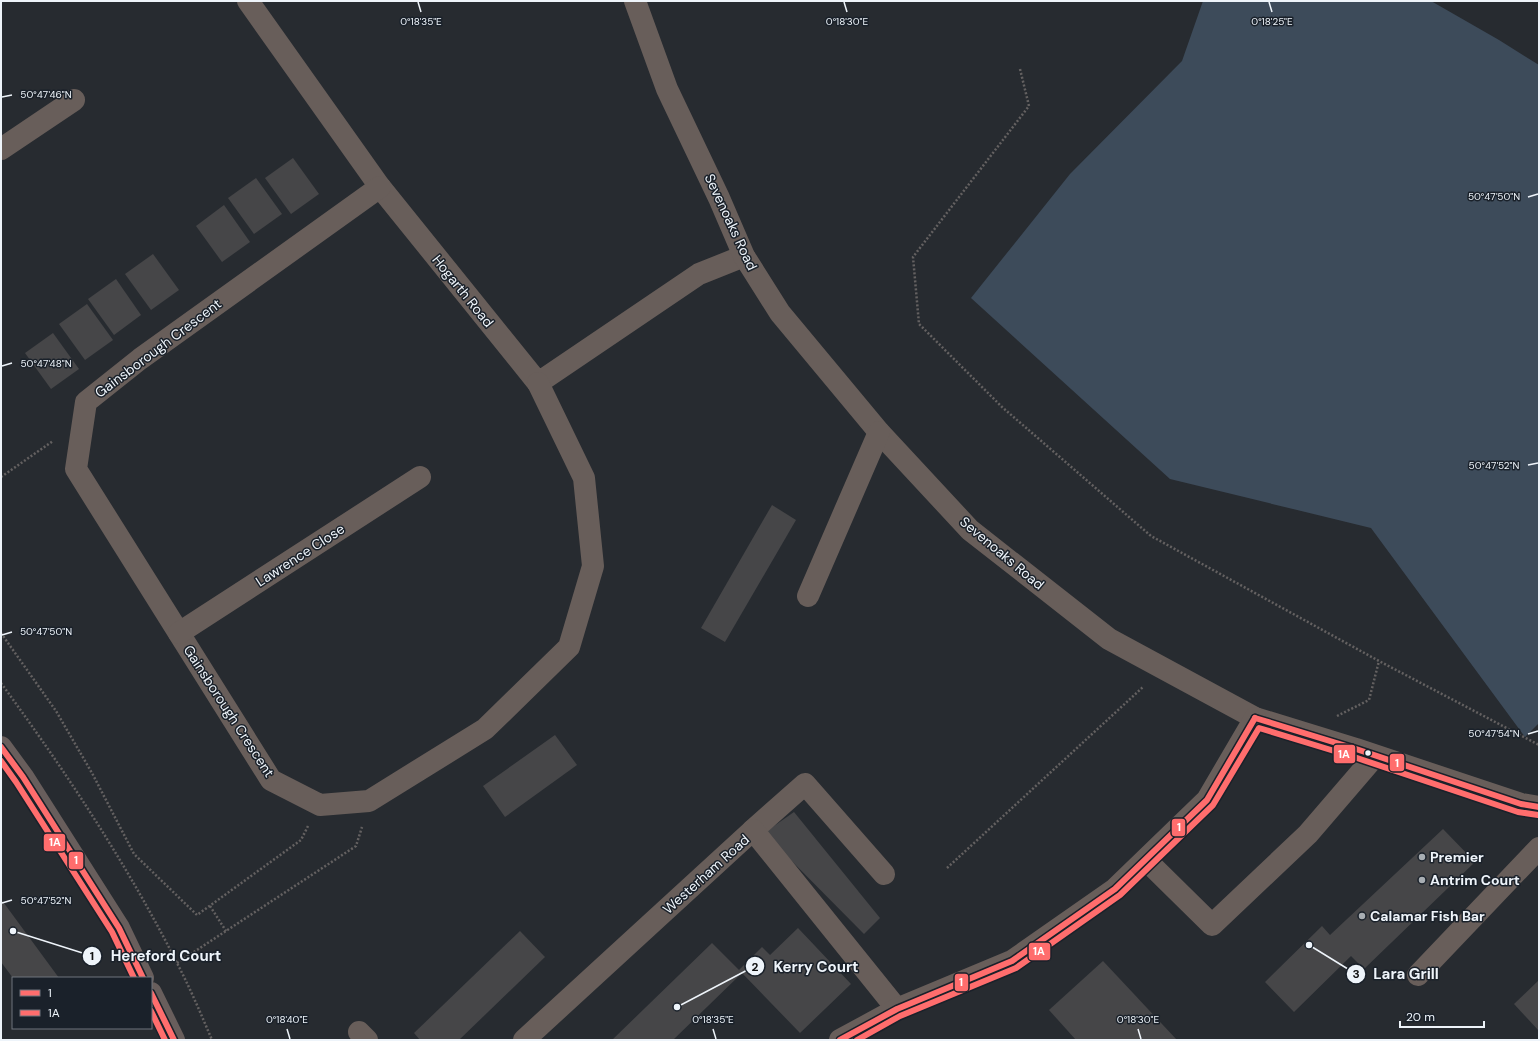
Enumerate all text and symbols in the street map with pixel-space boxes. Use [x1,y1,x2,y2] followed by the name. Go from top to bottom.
[400,15,442,28] text: 0°18'35"E
[826,15,869,28] text: 0°18'30"E
[1251,15,1293,28] text: 0°18'25"E
[20,88,72,101] text: 50°47'46"N
[701,171,761,273] street label: Sevenoaks Road
[1468,190,1520,203] text: 50°47'50"N
[428,251,498,331] street label: Hogarth Road
[91,294,225,402] street label: Gainsborough Crescent
[20,357,72,370] text: 50°47'48"N
[1469,459,1520,472] text: 50°47'52"N
[956,512,1048,594] street label: Sevenoaks Road
[252,519,348,590] street label: Lawrence Close
[20,625,72,638] text: 50°47'50"N
[180,642,278,780] street label: Gainsborough Crescent
[1468,727,1520,740] text: 50°47'54"N
[1333,744,1356,764] line badge: 1A
[1338,747,1350,761] text: 1A
[1363,748,1373,758] unlabelled marker
[1389,753,1405,772] line badge: 1
[1395,756,1399,770] text: 1
[1171,818,1186,837] line badge: 1
[1177,820,1181,834] text: 1
[659,830,753,918] street label: Westerham Road
[43,833,66,852] line badge: 1A
[49,835,61,849] text: 1A
[1430,848,1484,866] place label: Premier
[68,851,84,870] line badge: 1
[1417,852,1427,862] marker: Premier
[74,853,78,867] text: 1
[1430,871,1520,889] place label: Antrim Court
[1417,875,1427,885] marker: Antrim Court
[21,894,72,907] text: 50°47'52"N
[1370,907,1485,925] place label: Calamar Fish Bar
[1357,911,1367,921] marker: Calamar Fish Bar
[82,942,229,969] callout: Hereford Court
[1028,942,1051,961] line badge: 1A
[1033,944,1045,958] text: 1A
[111,946,221,966] text: Hereford Court
[90,948,94,964] text: 1
[745,953,867,980] callout: Kerry Court
[773,957,859,977] text: Kerry Court
[752,959,759,975] text: 2
[1346,961,1447,988] callout: Lara Grill
[1373,964,1439,984] text: Lara Grill
[1352,966,1360,982] text: 3
[954,973,969,992] line badge: 1
[959,975,963,989] text: 1
[12,977,152,1029] legend
[48,985,52,1001] text: 1
[1400,1003,1484,1029] scale bar
[48,1005,60,1021] text: 1A
[1406,1009,1435,1025] text: 20 m
[266,1013,308,1026] text: 0°18'40"E
[692,1013,734,1026] text: 0°18'35"E
[1117,1013,1160,1026] text: 0°18'30"E

